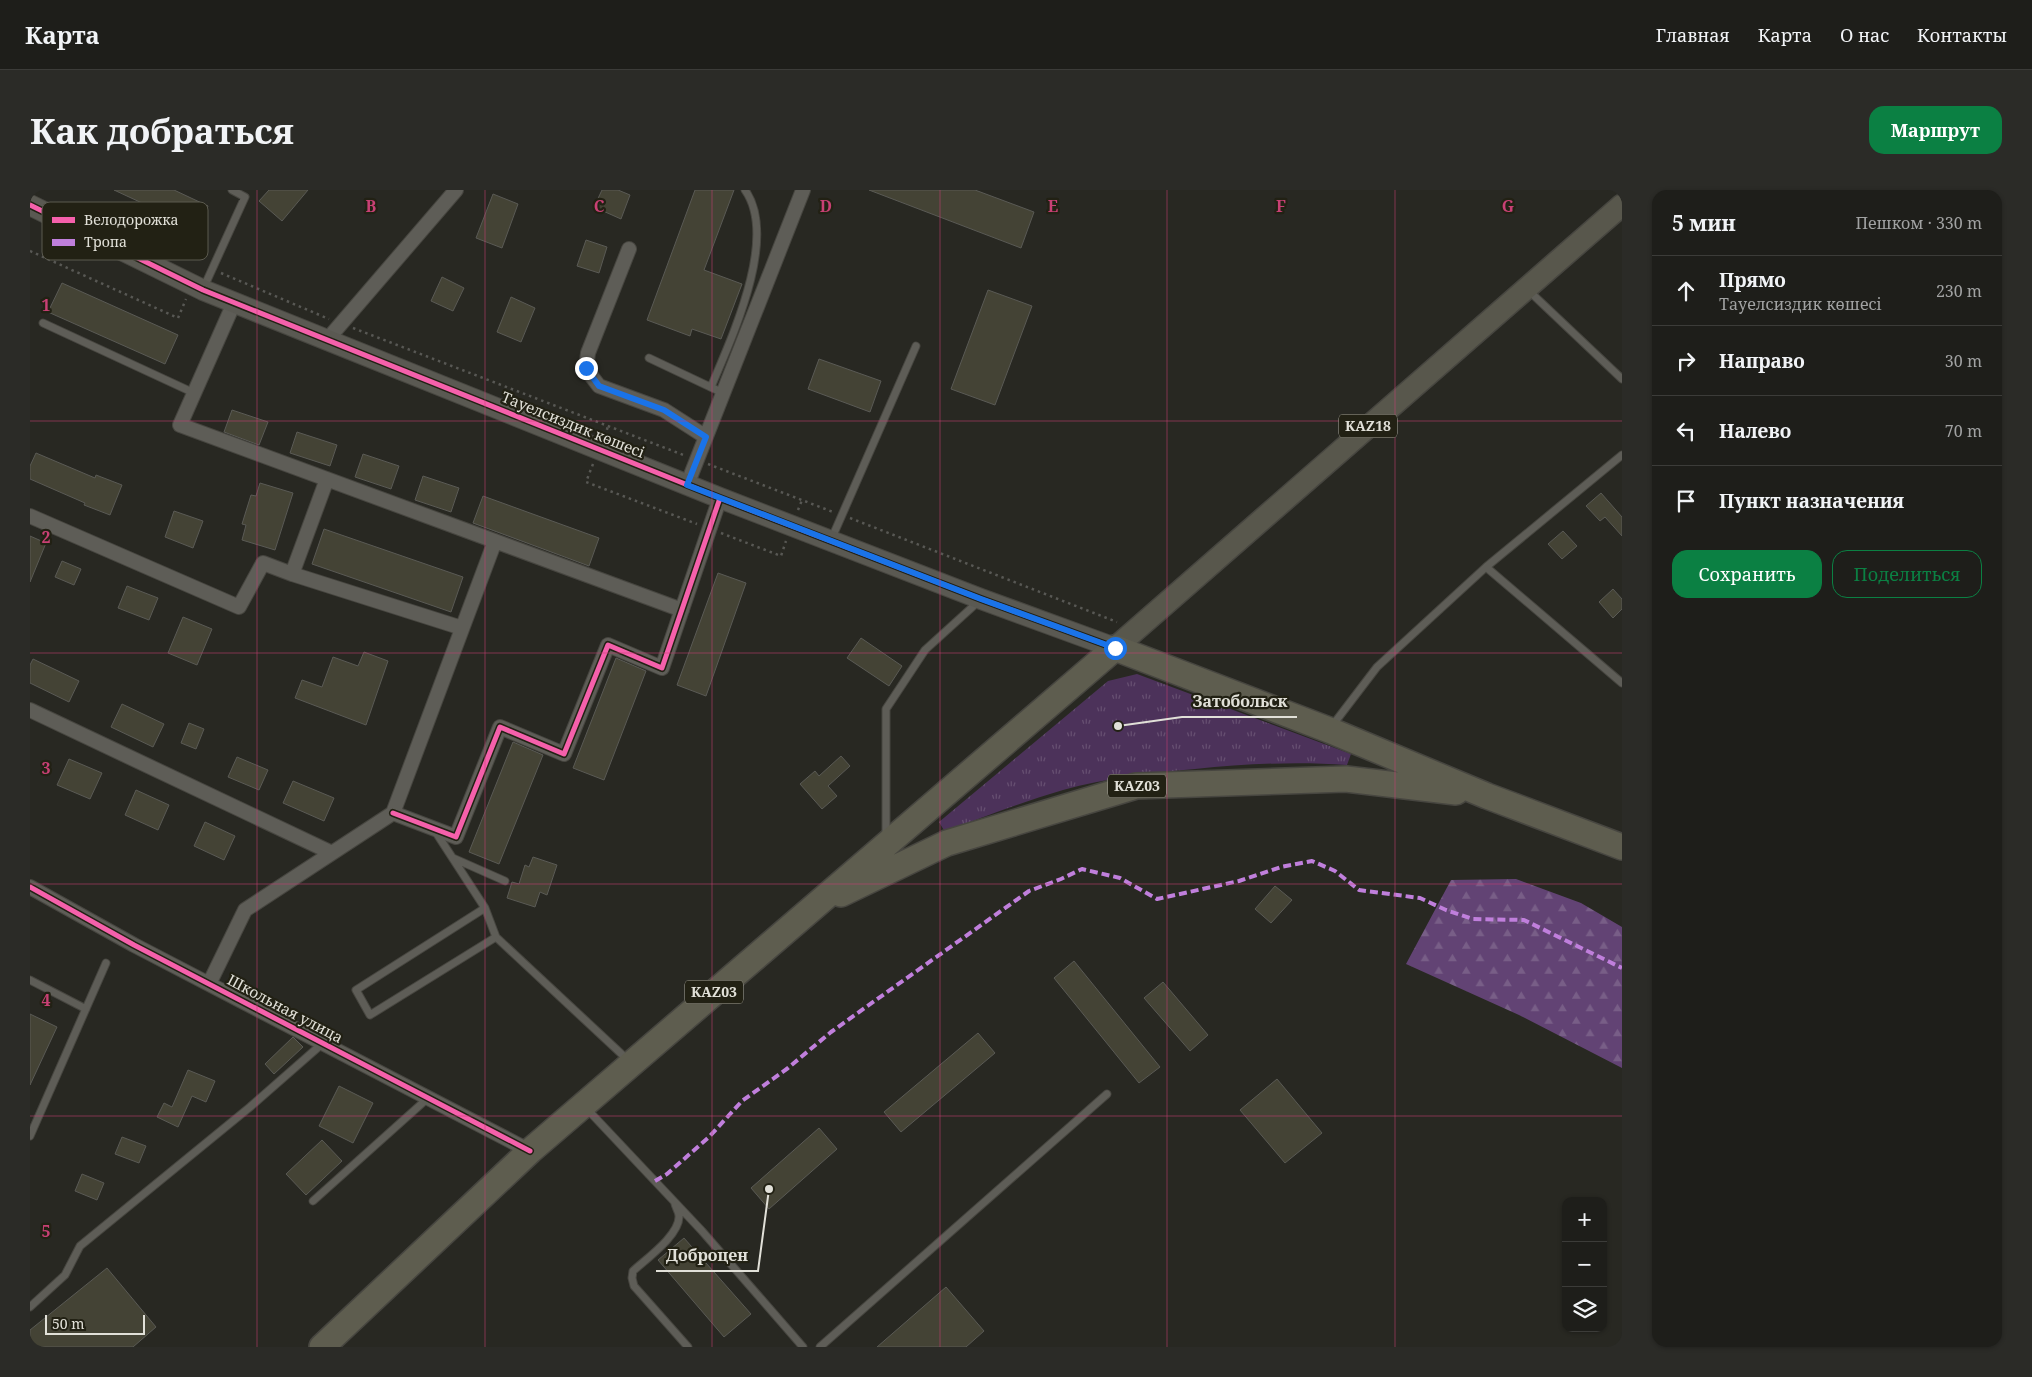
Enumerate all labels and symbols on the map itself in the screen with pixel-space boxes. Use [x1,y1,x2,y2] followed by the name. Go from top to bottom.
[366,195,377,217] text: B
[594,195,605,217] text: C
[820,195,832,217] text: D
[1048,195,1058,217] text: E
[1276,195,1286,217] text: F
[1502,195,1514,217] text: G
[42,202,208,260] legend
[84,210,179,229] text: Велодорожка
[84,232,127,251] text: Тропа
[41,294,51,316] text: 1
[575,357,598,380] route end
[499,386,648,462] street label: Тауелсиздик көшесі
[1339,415,1397,438] road number: KAZ18
[41,526,51,548] text: 2
[1104,637,1127,660] route start
[1182,686,1297,717] callout: Затобольск
[1193,690,1287,712] text: Затобольск
[41,757,51,779] text: 3
[1108,774,1166,798] road number: KАZ03
[224,969,347,1047] street label: Школьная улица
[685,980,743,1004] road number: KАZ03
[41,989,51,1011] text: 4
[41,1220,51,1242] text: 5
[656,1240,758,1271] callout: Доброцен
[666,1244,748,1266] text: Доброцен
[45,1312,145,1335] scale bar

